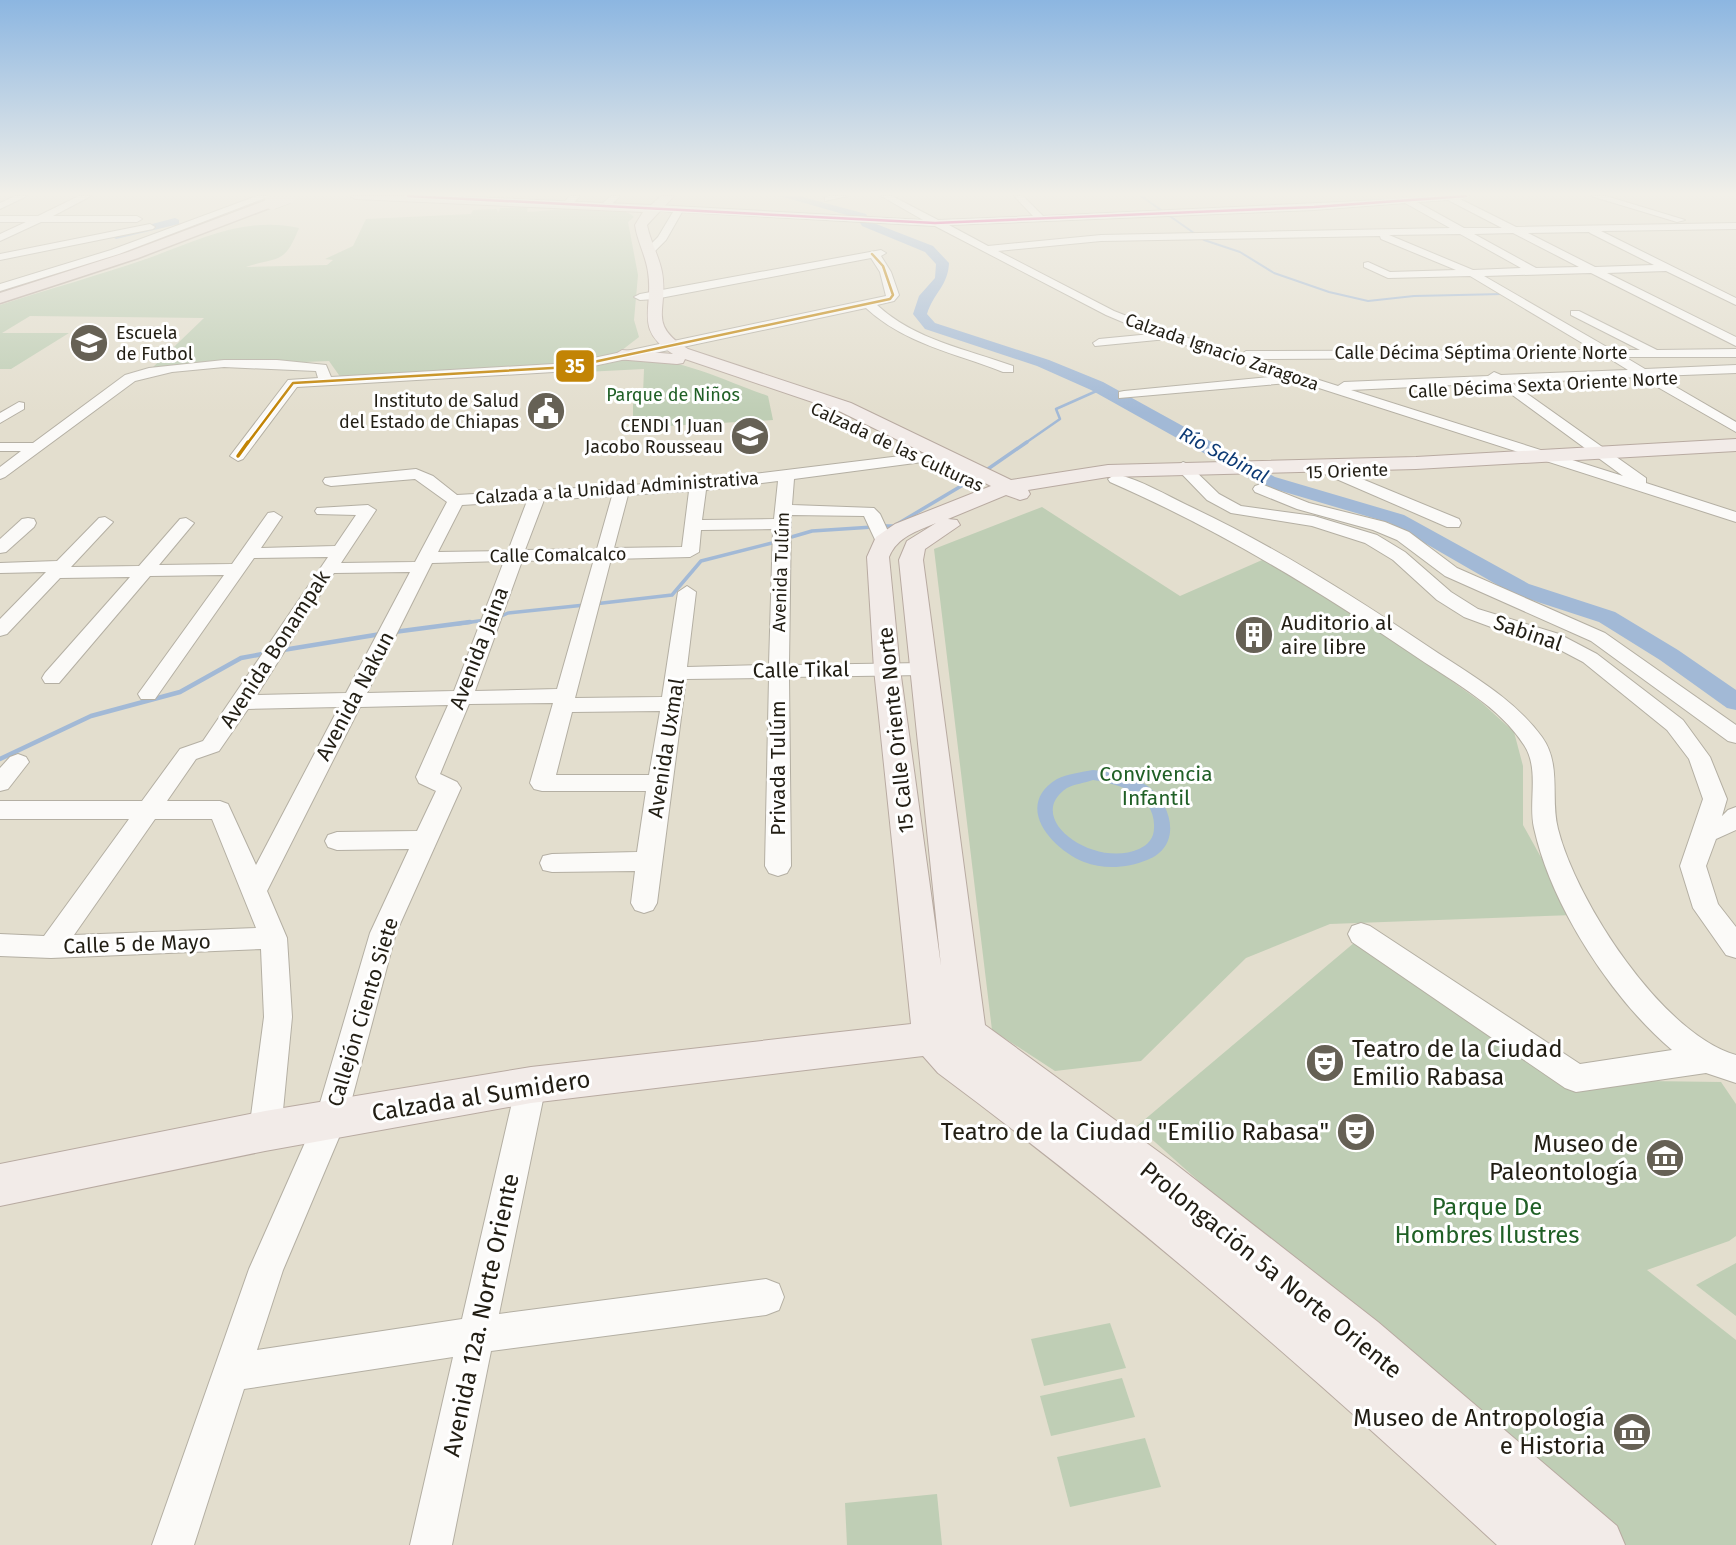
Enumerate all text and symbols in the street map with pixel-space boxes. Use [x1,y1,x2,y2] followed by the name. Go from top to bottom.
[1122,308,1322,396] street label: Calzada Ignacio Zaragoza
[68,322,110,364] school or university icon: Escuela de Futbol
[116,322,193,365] place label: Escuela de Futbol
[1335,342,1627,364] street label: Calle Décima Séptima Oriente Norte
[555,349,595,383] line badge: 35
[564,355,585,378] text: 35
[1408,367,1678,403] street label: Calle Décima Sexta Oriente Norte
[606,384,740,406] park label: Parque de Niños
[339,390,519,433] place label: Instituto de Salud del Estado de Chiapas
[525,390,567,432] public building icon: Instituto de Salud del Estado de Chiapas
[807,397,987,497] street label: Calzada de las Culturas
[585,415,723,458] place label: CENDI 1 Juan Jacobo Rousseau
[729,415,771,457] school or university icon: CENDI 1 Juan Jacobo Rousseau
[1176,422,1272,488] water label: Río Sabinal
[1305,459,1389,483] street label: 15 Oriente
[475,467,759,509] street label: Calzada a la Unidad Administrativa
[768,512,794,632] street label: Avenida Tulúm
[489,543,627,567] street label: Calle Comalcalco
[214,565,336,733] street label: Avenida Bonampak
[444,583,514,713] street label: Avenida Jaina
[1490,609,1566,657] street label: Sabinal
[1281,610,1393,660] place label: Auditorio al aire libre
[1233,614,1275,656] building icon: Auditorio al aire libre
[872,626,920,834] street label: 15 Calle Oriente Norte
[310,627,400,765] street label: Avenida Nakun
[752,656,850,684] street label: Calle Tikal
[642,676,690,820] street label: Avenida Uxmal
[765,700,791,836] street label: Privada Tulúm
[1099,761,1213,811] park label: Convivencia Infantil
[322,914,404,1110] street label: Callejón Ciento Siete
[63,928,211,960] street label: Calle 5 de Mayo
[1352,1035,1563,1091] place label: Teatro de la Ciudad Emilio Rabasa
[1304,1042,1346,1084] theatre icon: Teatro de la Ciudad Emilio Rabasa
[370,1065,592,1127] street label: Calzada al Sumidero
[1335,1111,1377,1153] theatre icon: Teatro de la Ciudad "Emilio Rabasa"
[941,1118,1329,1146] place label: Teatro de la Ciudad "Emilio Rabasa"
[1489,1130,1638,1186] place label: Museo de Paleontología
[1644,1137,1686,1179] museum icon: Museo de Paleontología
[1134,1156,1408,1384] street label: Prolongación 5a Norte Oriente
[437,1171,525,1459] street label: Avenida 12a. Norte Oriente
[1394,1193,1580,1249] park label: Parque De Hombres Ilustres
[1353,1404,1605,1460] place label: Museo de Antropología e Historia
[1611,1411,1653,1453] museum icon: Museo de Antropología e Historia

